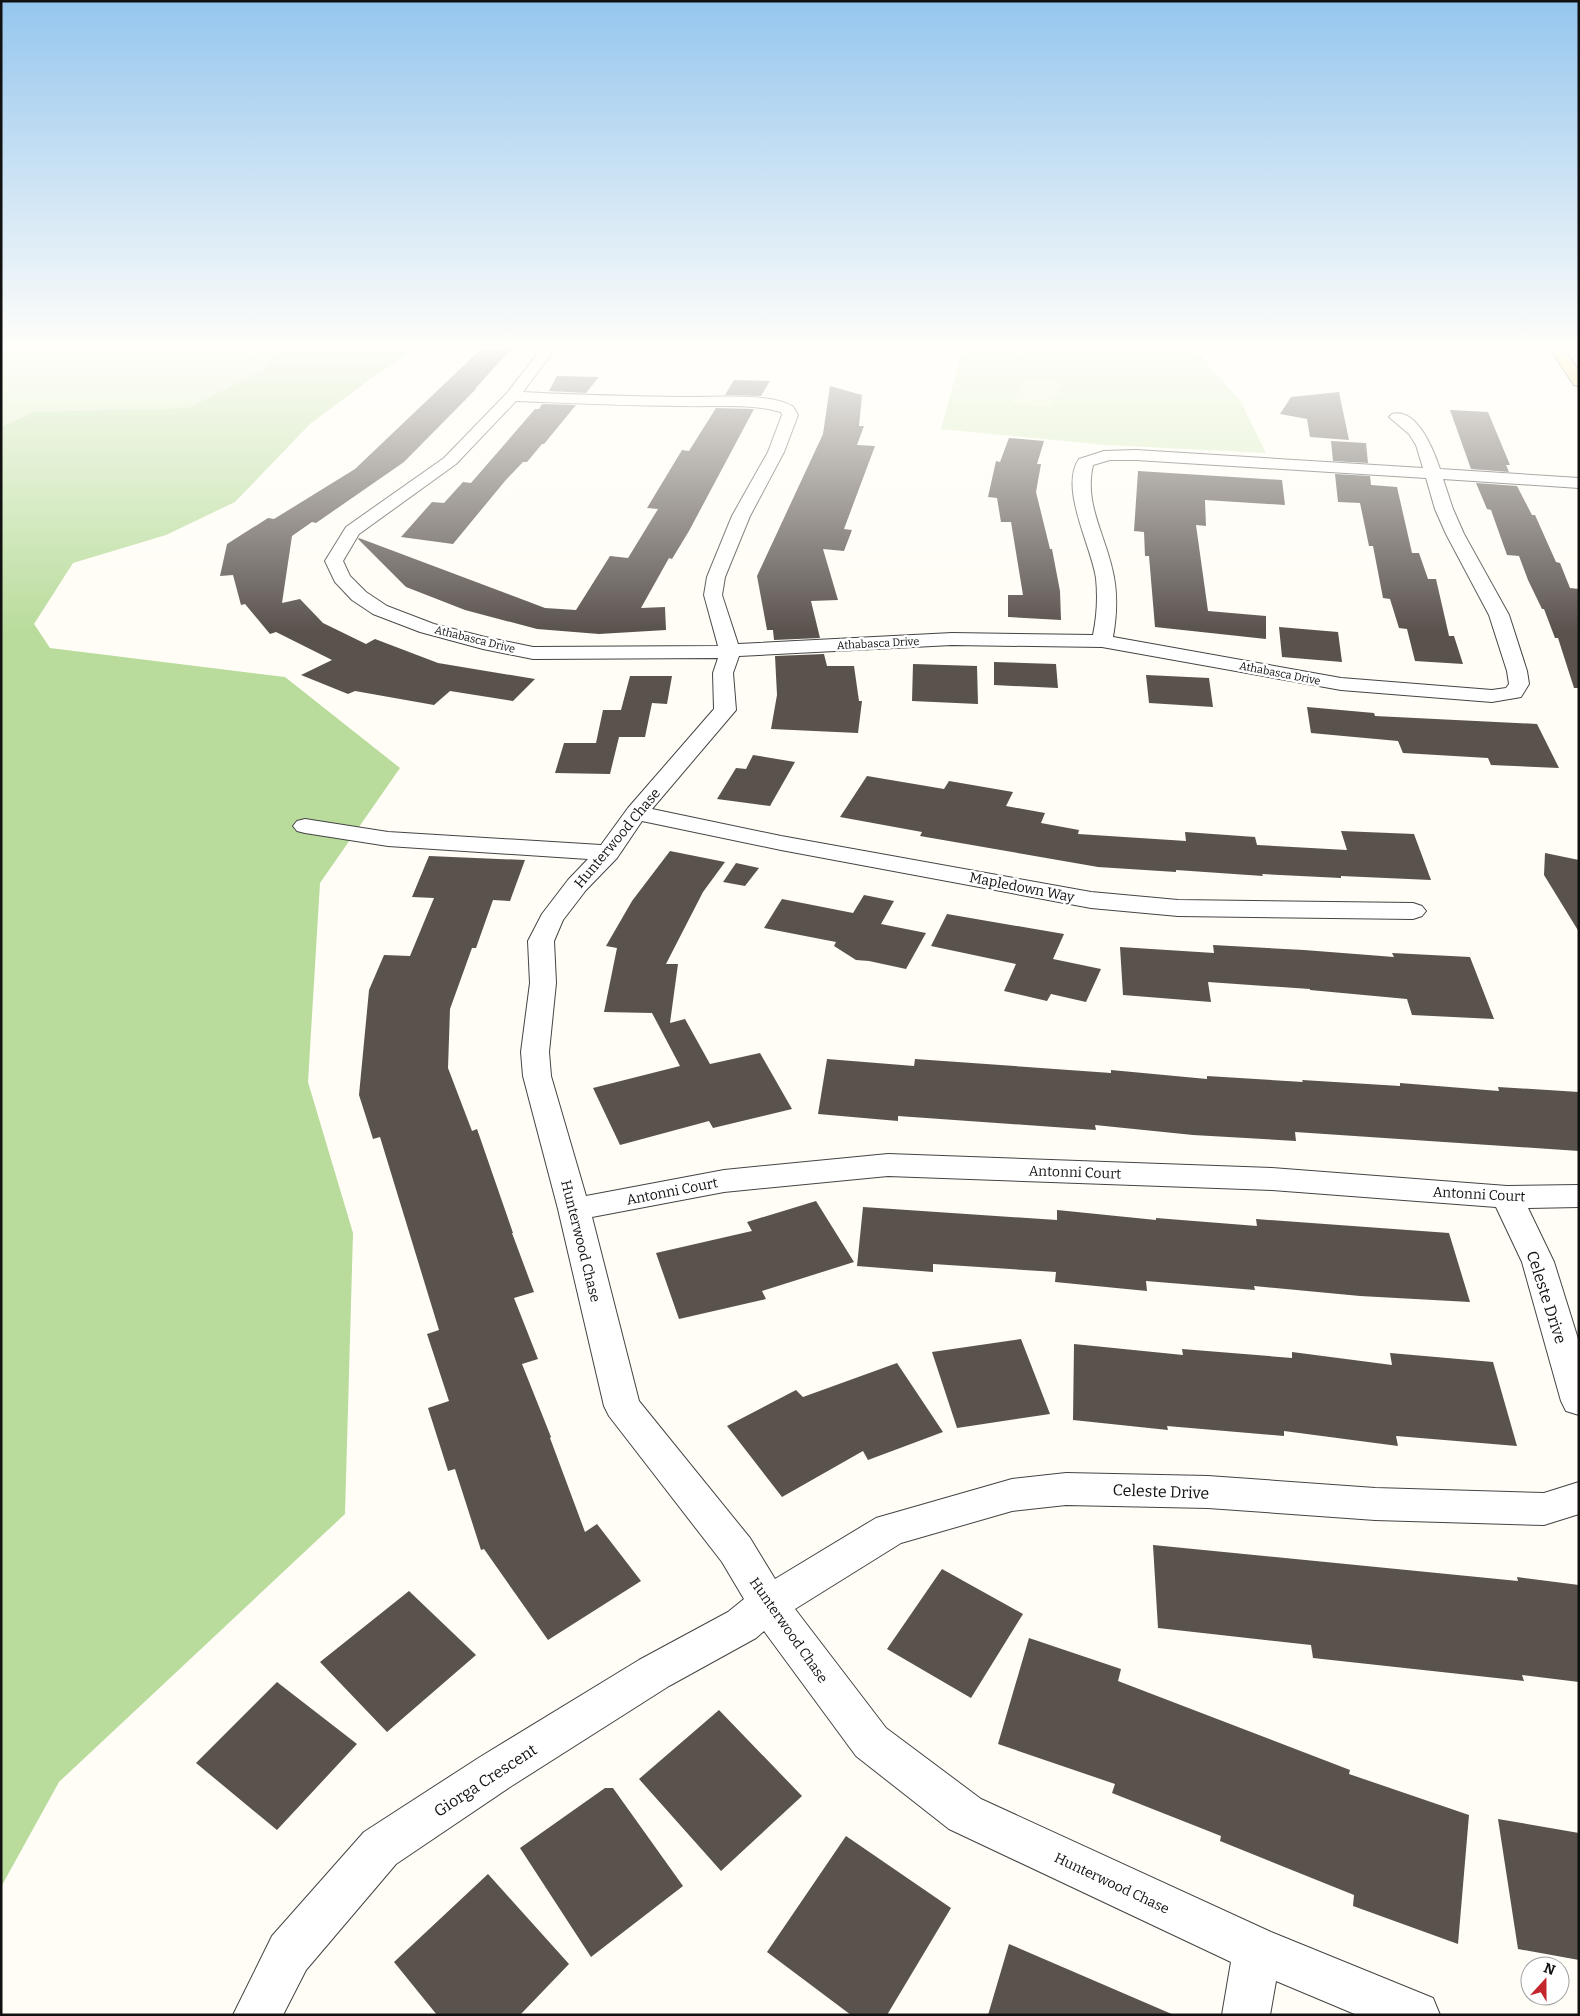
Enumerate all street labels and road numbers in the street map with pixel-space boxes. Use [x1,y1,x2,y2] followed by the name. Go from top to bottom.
[433,623,517,656] street label: Athabasca Drive
[836,635,920,652] street label: Athabasca Drive
[1238,659,1322,688] street label: Athabasca Drive
[571,785,664,892] street label: Hunterwood Chase
[968,869,1076,906] street label: Mapledown Way
[1028,1162,1122,1183] street label: Antonni Court
[625,1174,719,1209] street label: Antonni Court
[557,1178,604,1304] street label: Hunterwood Chase
[1432,1184,1526,1205] street label: Antonni Court
[1523,1248,1570,1346] street label: Celeste Drive
[1112,1480,1210,1503] street label: Celeste Drive
[746,1574,831,1686] street label: Hunterwood Chase
[430,1740,540,1821] street label: Giorga Crescent
[1052,1849,1172,1918] street label: Hunterwood Chase

